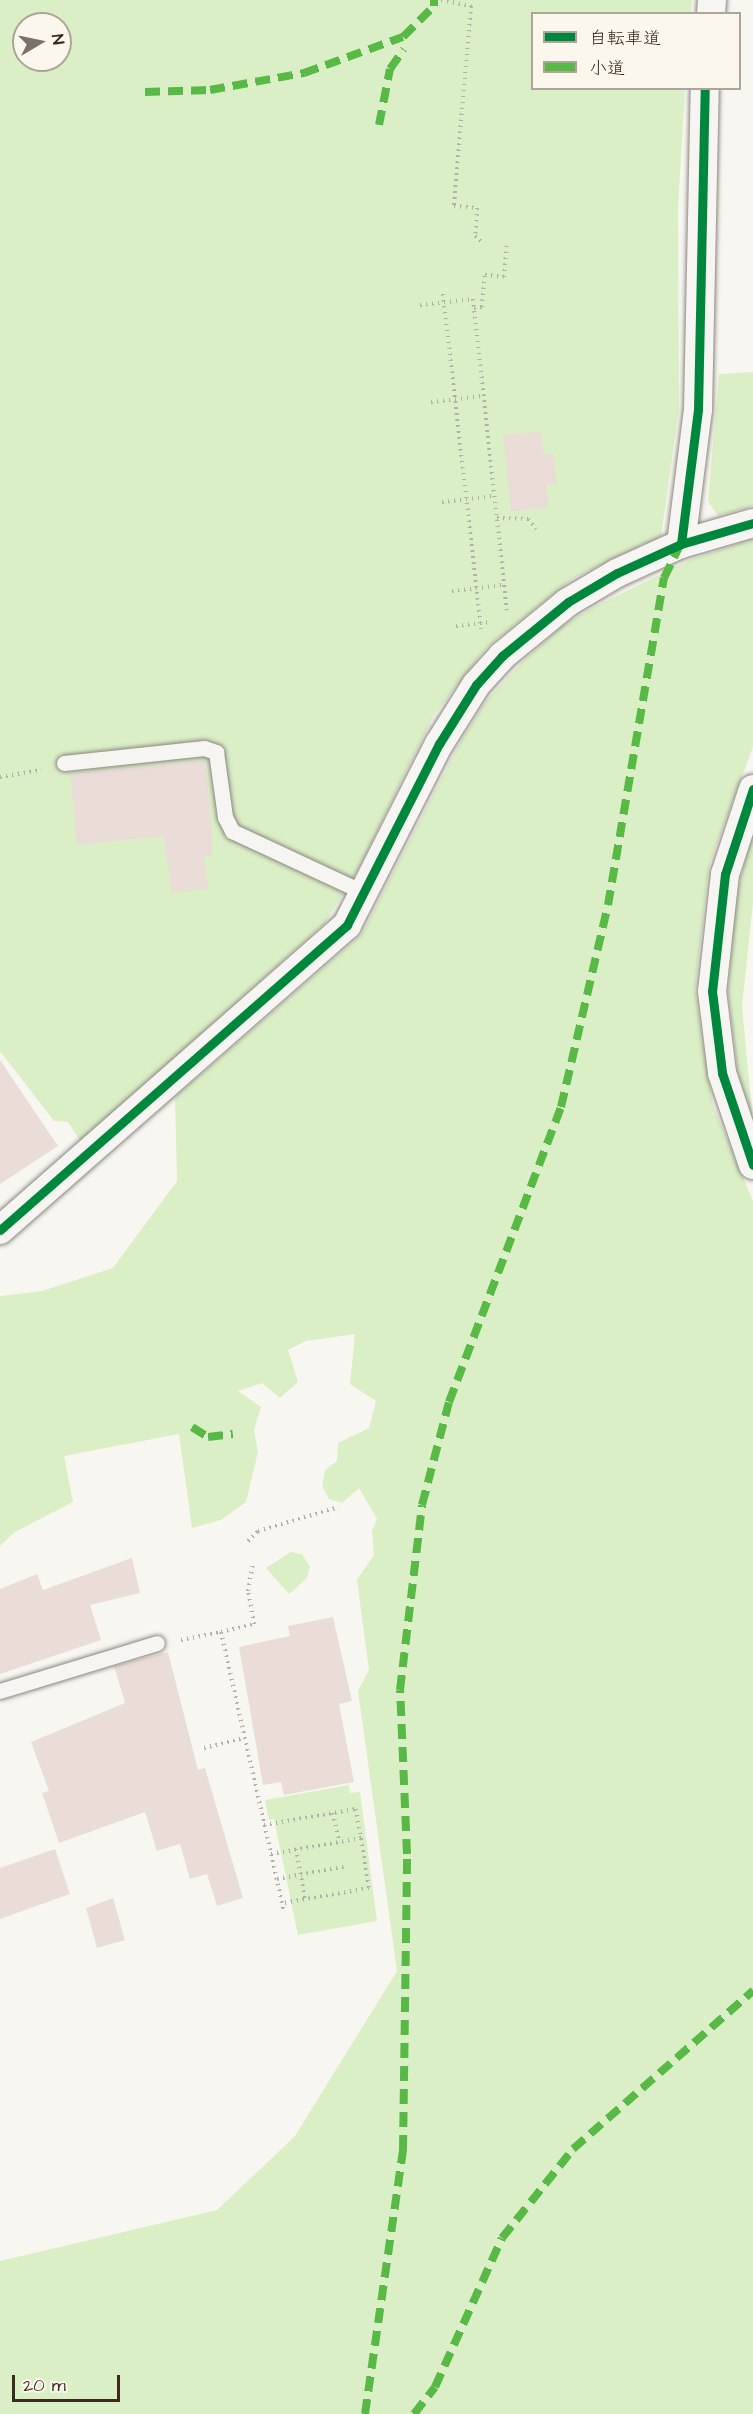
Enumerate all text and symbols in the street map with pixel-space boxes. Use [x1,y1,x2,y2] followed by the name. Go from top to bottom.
[12,12,72,72] north arrow
[531,12,741,90] legend
[589,26,661,51] text: 自転車道
[46,33,69,46] text: N
[589,56,625,81] text: 小道
[15,2363,123,2401] scale bar
[23,2373,66,2398] text: 20 m

